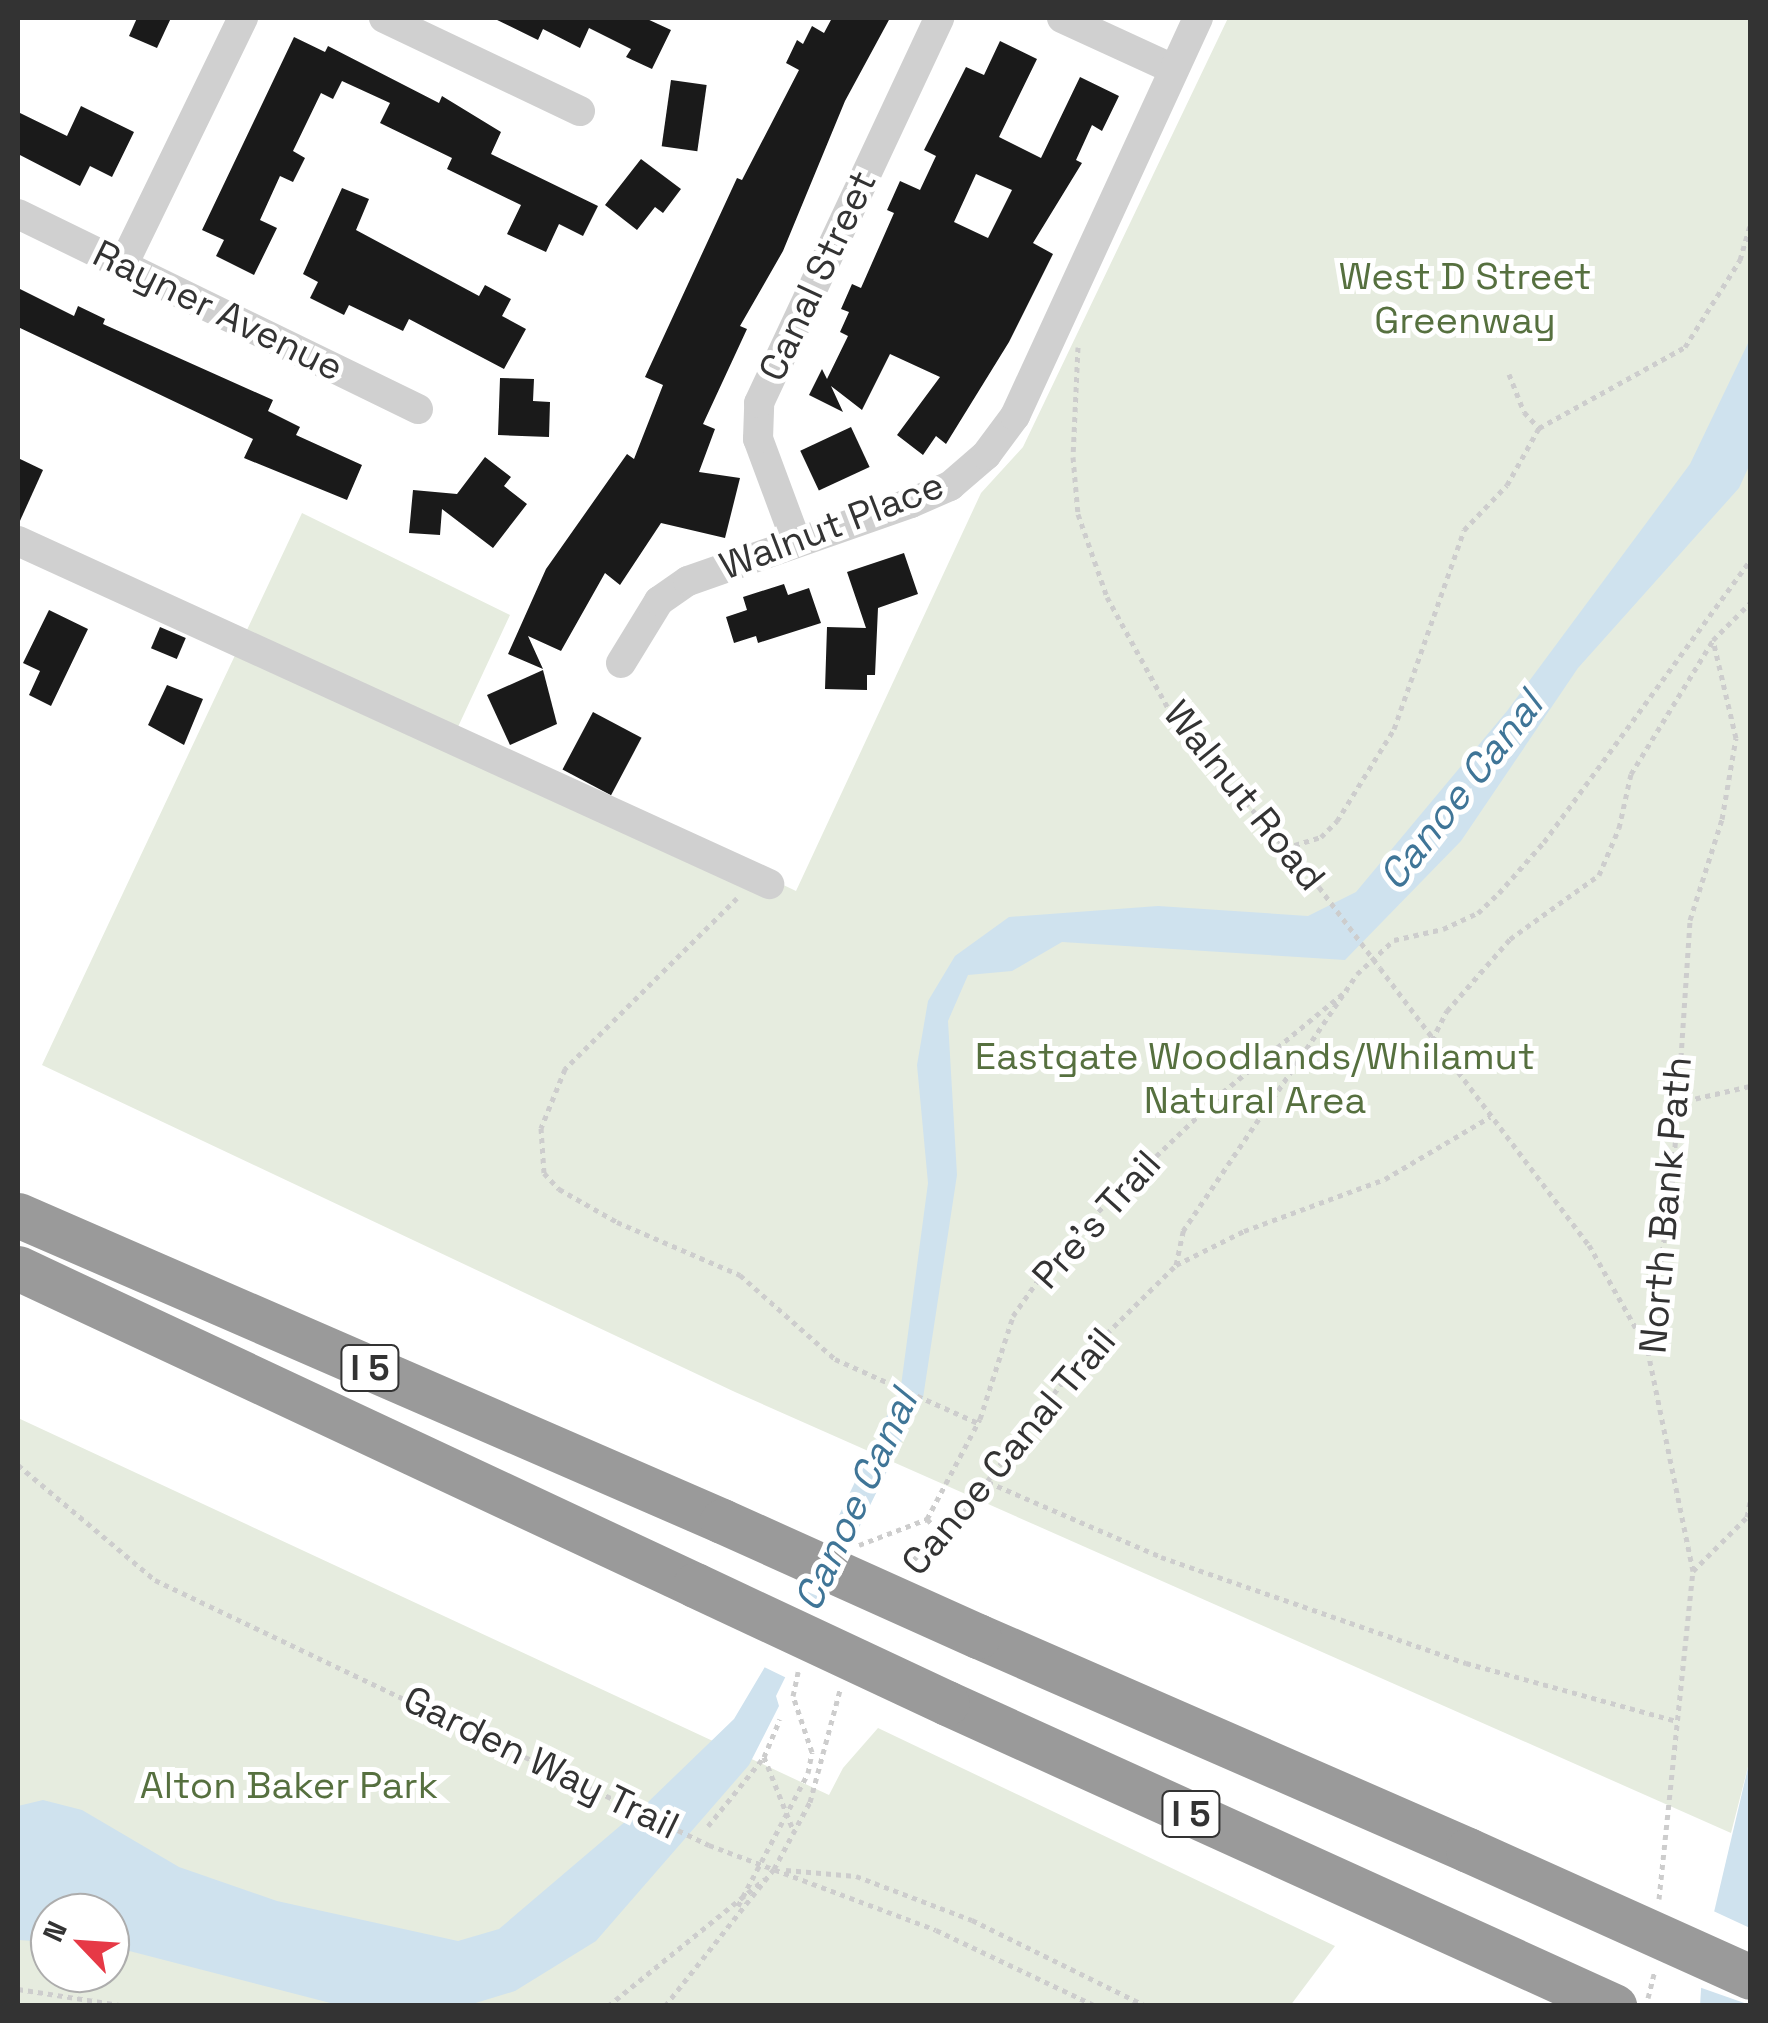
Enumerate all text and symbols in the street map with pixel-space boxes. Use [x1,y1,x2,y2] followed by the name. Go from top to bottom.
[749,164,887,388] street label: Canal Street
[85,231,351,391] street label: Rayner Avenue
[1338,254,1592,343] park label: West D Street Greenway
[714,462,950,590] street label: Walnut Place
[1369,682,1553,900] water label: Canoe Canal
[1154,692,1334,900] street label: Walnut Road
[975,1034,1535,1124] park label: Eastgate Woodlands/Whilamut Natural Area
[1630,1055,1702,1355] street label: North Bank Path
[1023,1141,1171,1299] street label: Pre's Trail
[892,1319,1126,1585] street label: Canoe Canal Trail
[340,1338,400,1398] road number: I 5
[784,1383,928,1619] water label: Canoe Canal
[396,1676,686,1850] street label: Garden Way Trail
[140,1763,438,1809] park label: Alton Baker Park
[1161,1784,1221,1844] road number: I 5
[30,1893,130,1993] north arrow
[34,1915,75,1947] text: N

